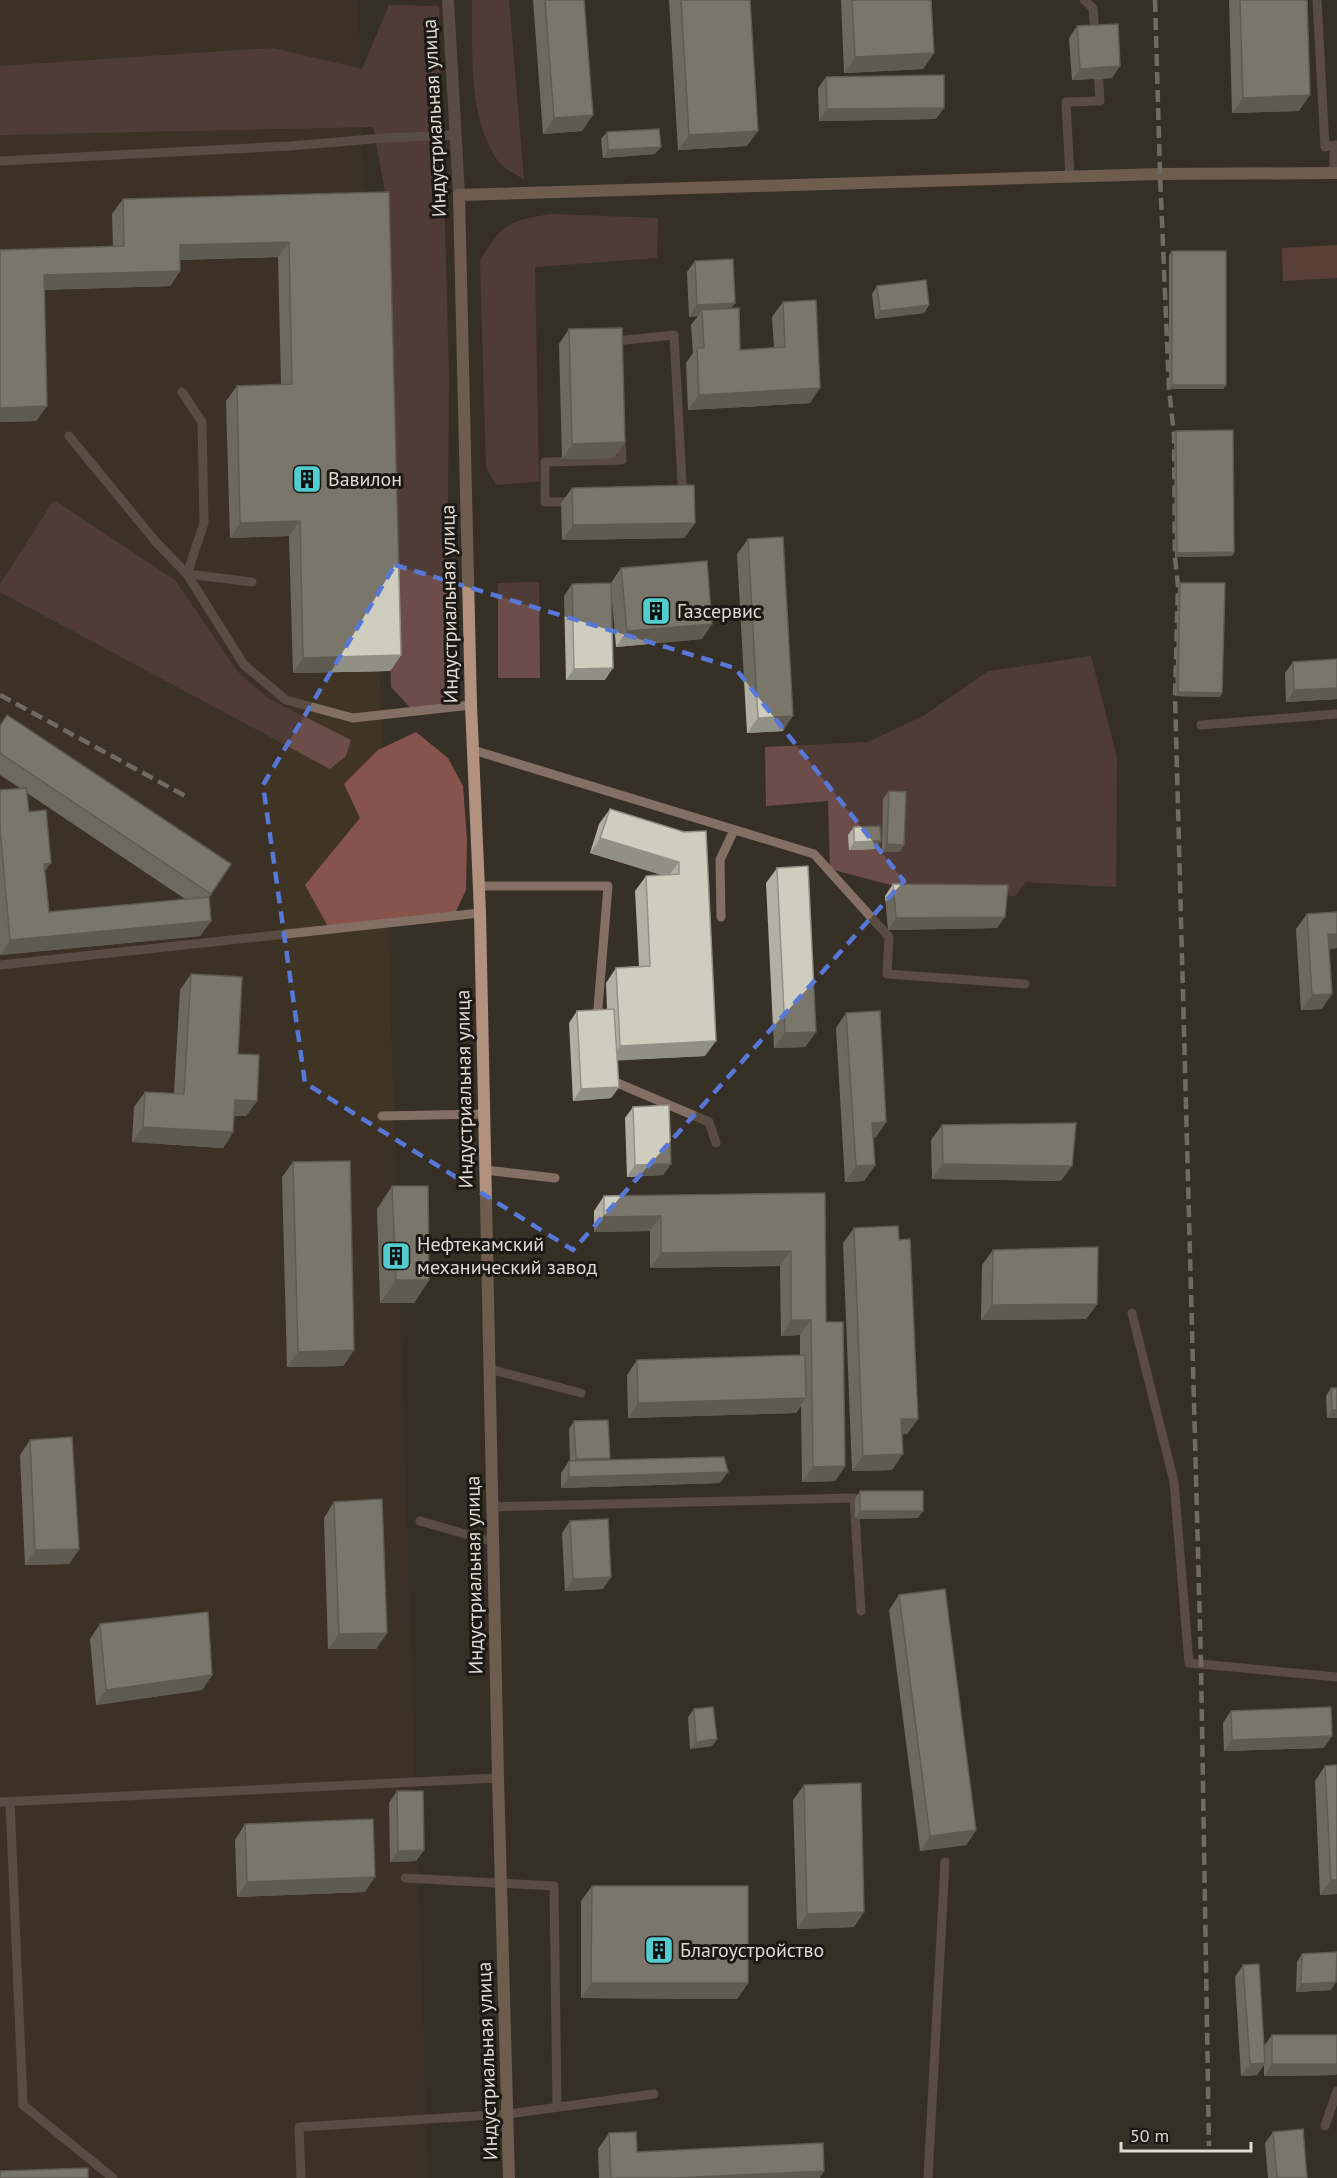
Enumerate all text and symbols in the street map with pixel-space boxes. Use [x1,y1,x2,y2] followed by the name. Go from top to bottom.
[416,18,452,218] street label: Индустриальная улица
[291,463,323,495] building icon: Вавилон
[328,466,402,492] place label: Вавилон
[434,505,464,703] street label: Индустриальная улица
[640,595,672,627] building icon: Газсервис
[677,598,762,624] place label: Газсервис
[449,990,479,1188] street label: Индустриальная улица
[417,1231,597,1280] place label: Нефтекамский механический завод
[380,1240,412,1272] building icon: Нефтекамский механический завод
[459,1476,489,1674] street label: Индустриальная улица
[643,1934,675,1966] building icon: Благоустройство
[680,1937,824,1963] place label: Благоустройство
[471,1961,503,2161] street label: Индустриальная улица
[1121,2115,1252,2153] scale bar
[1130,2124,1169,2147] text: 50 m

